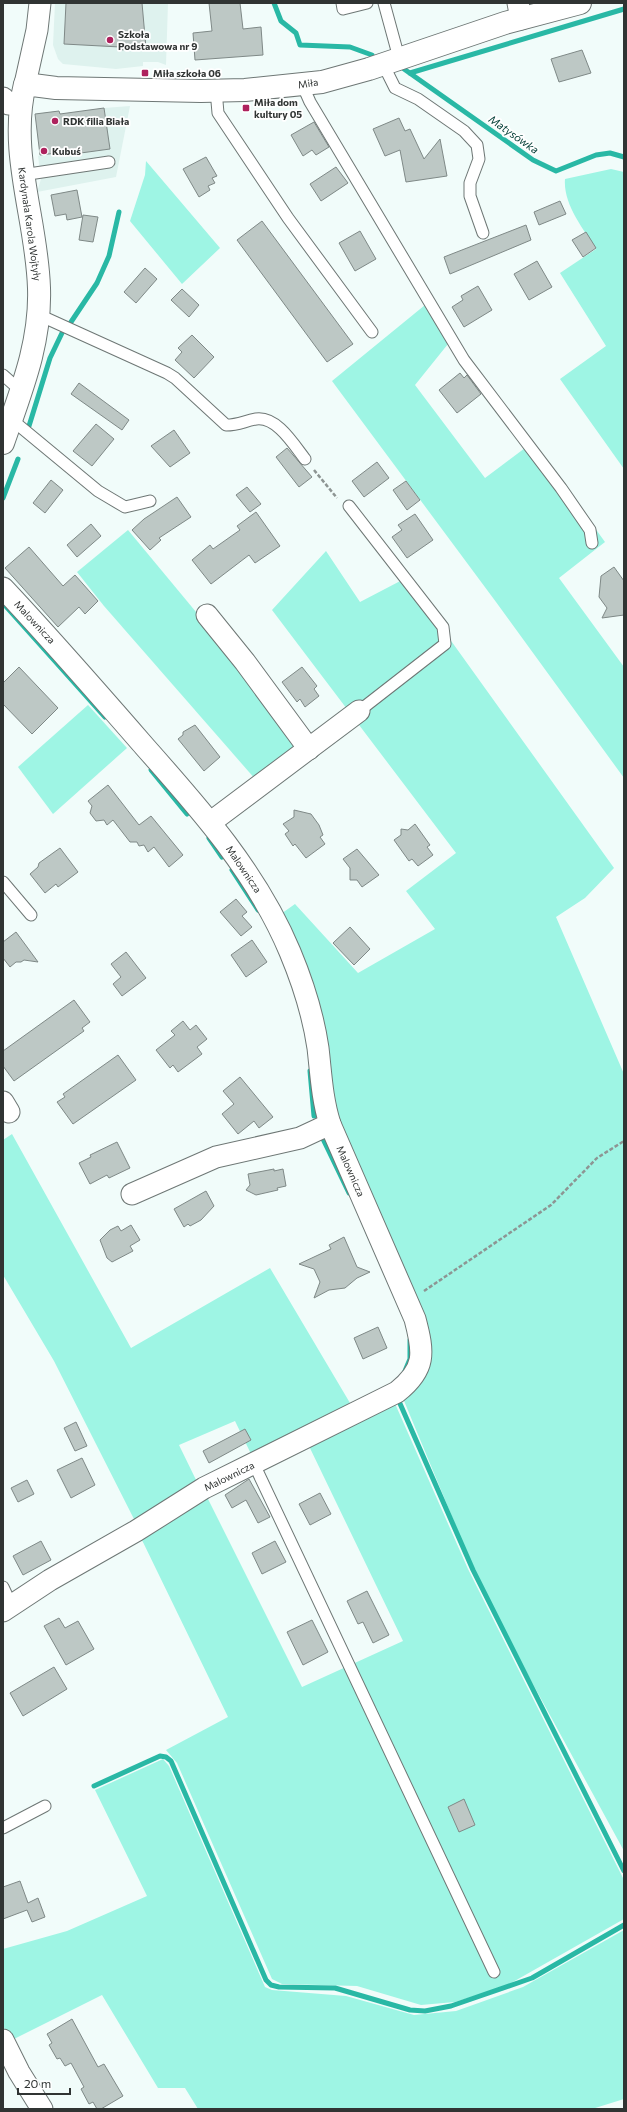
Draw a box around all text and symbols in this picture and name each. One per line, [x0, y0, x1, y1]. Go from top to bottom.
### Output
place label: Szkoła Podstawowa nr 9 [118, 28, 197, 52]
marker: Szkoła Podstawowa nr 9 [105, 35, 115, 45]
place label: Miła szkoła 06 [153, 67, 221, 79]
marker: Miła szkoła 06 [140, 68, 150, 78]
street label: Miła [297, 76, 319, 90]
place label: Miła dom kultury 05 [254, 96, 302, 120]
marker: Miła dom kultury 05 [241, 103, 251, 113]
water label: Matysówka [486, 112, 542, 156]
place label: RDK filia Biała [63, 115, 129, 127]
marker: RDK filia Biała [50, 116, 60, 126]
place label: Kubuś [52, 145, 81, 157]
marker: Kubuś [39, 146, 49, 156]
street label: Kardynała Karola Wojtyły [16, 166, 44, 282]
street label: Malownicza [12, 598, 58, 646]
street label: Malownicza [224, 843, 264, 895]
street label: Malownicza [334, 1144, 368, 1198]
street label: Malownicza [202, 1459, 256, 1493]
scale bar [18, 2070, 70, 2096]
text: 20 m [24, 2076, 51, 2090]

